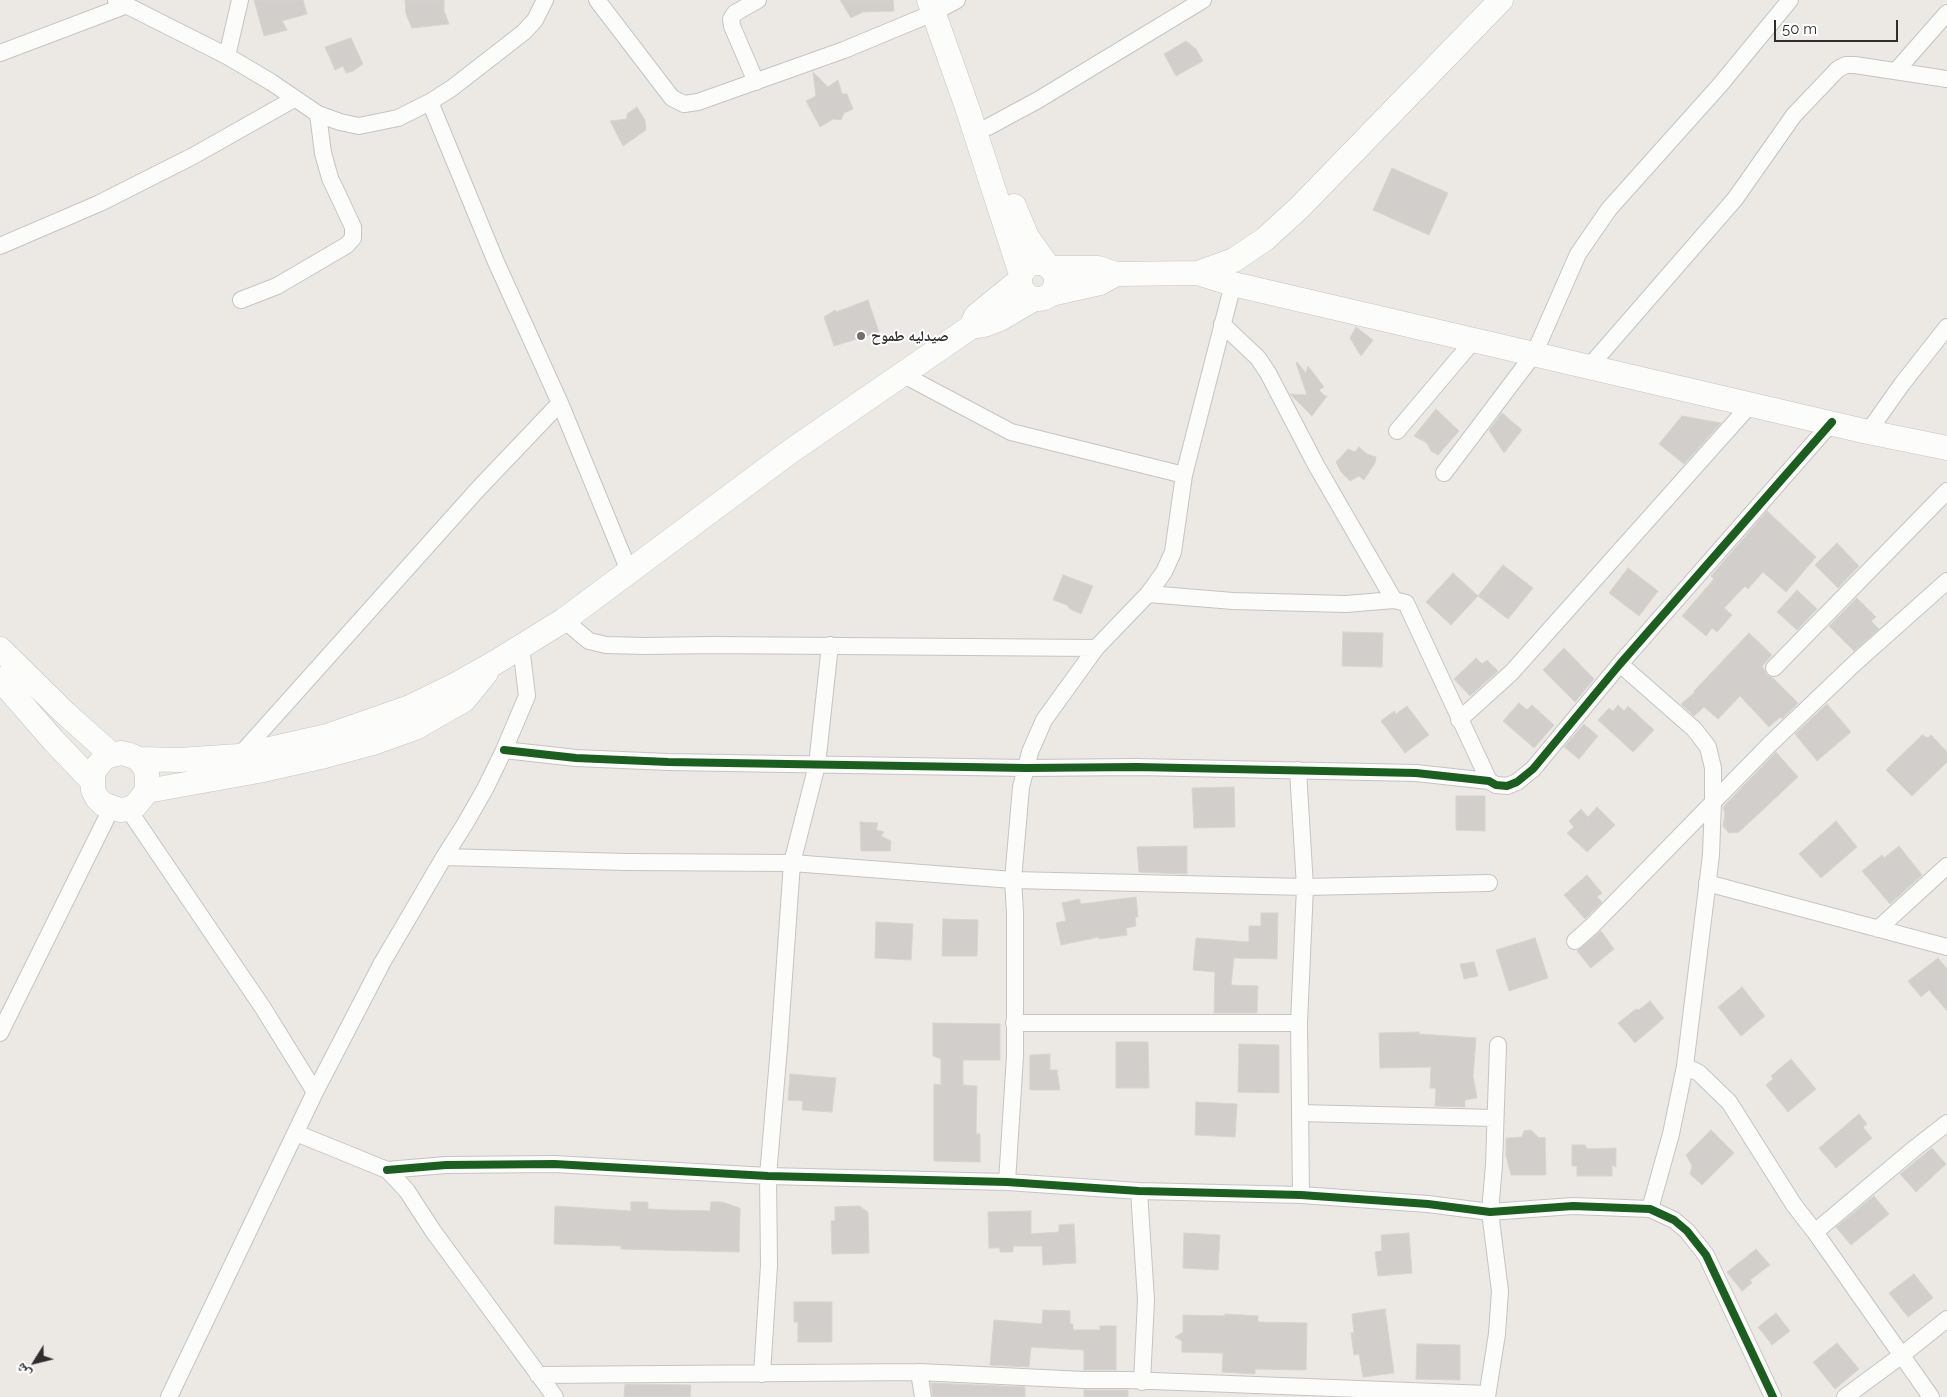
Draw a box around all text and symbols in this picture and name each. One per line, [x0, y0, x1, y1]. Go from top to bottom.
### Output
scale bar [1777, 10, 1901, 42]
text: 50 m [1782, 20, 1817, 38]
place label: صيدليه طموح [871, 327, 949, 345]
marker: صيدليه طموح [855, 330, 867, 342]
north arrow [10, 1337, 60, 1387]
text: ش [12, 1360, 34, 1382]

